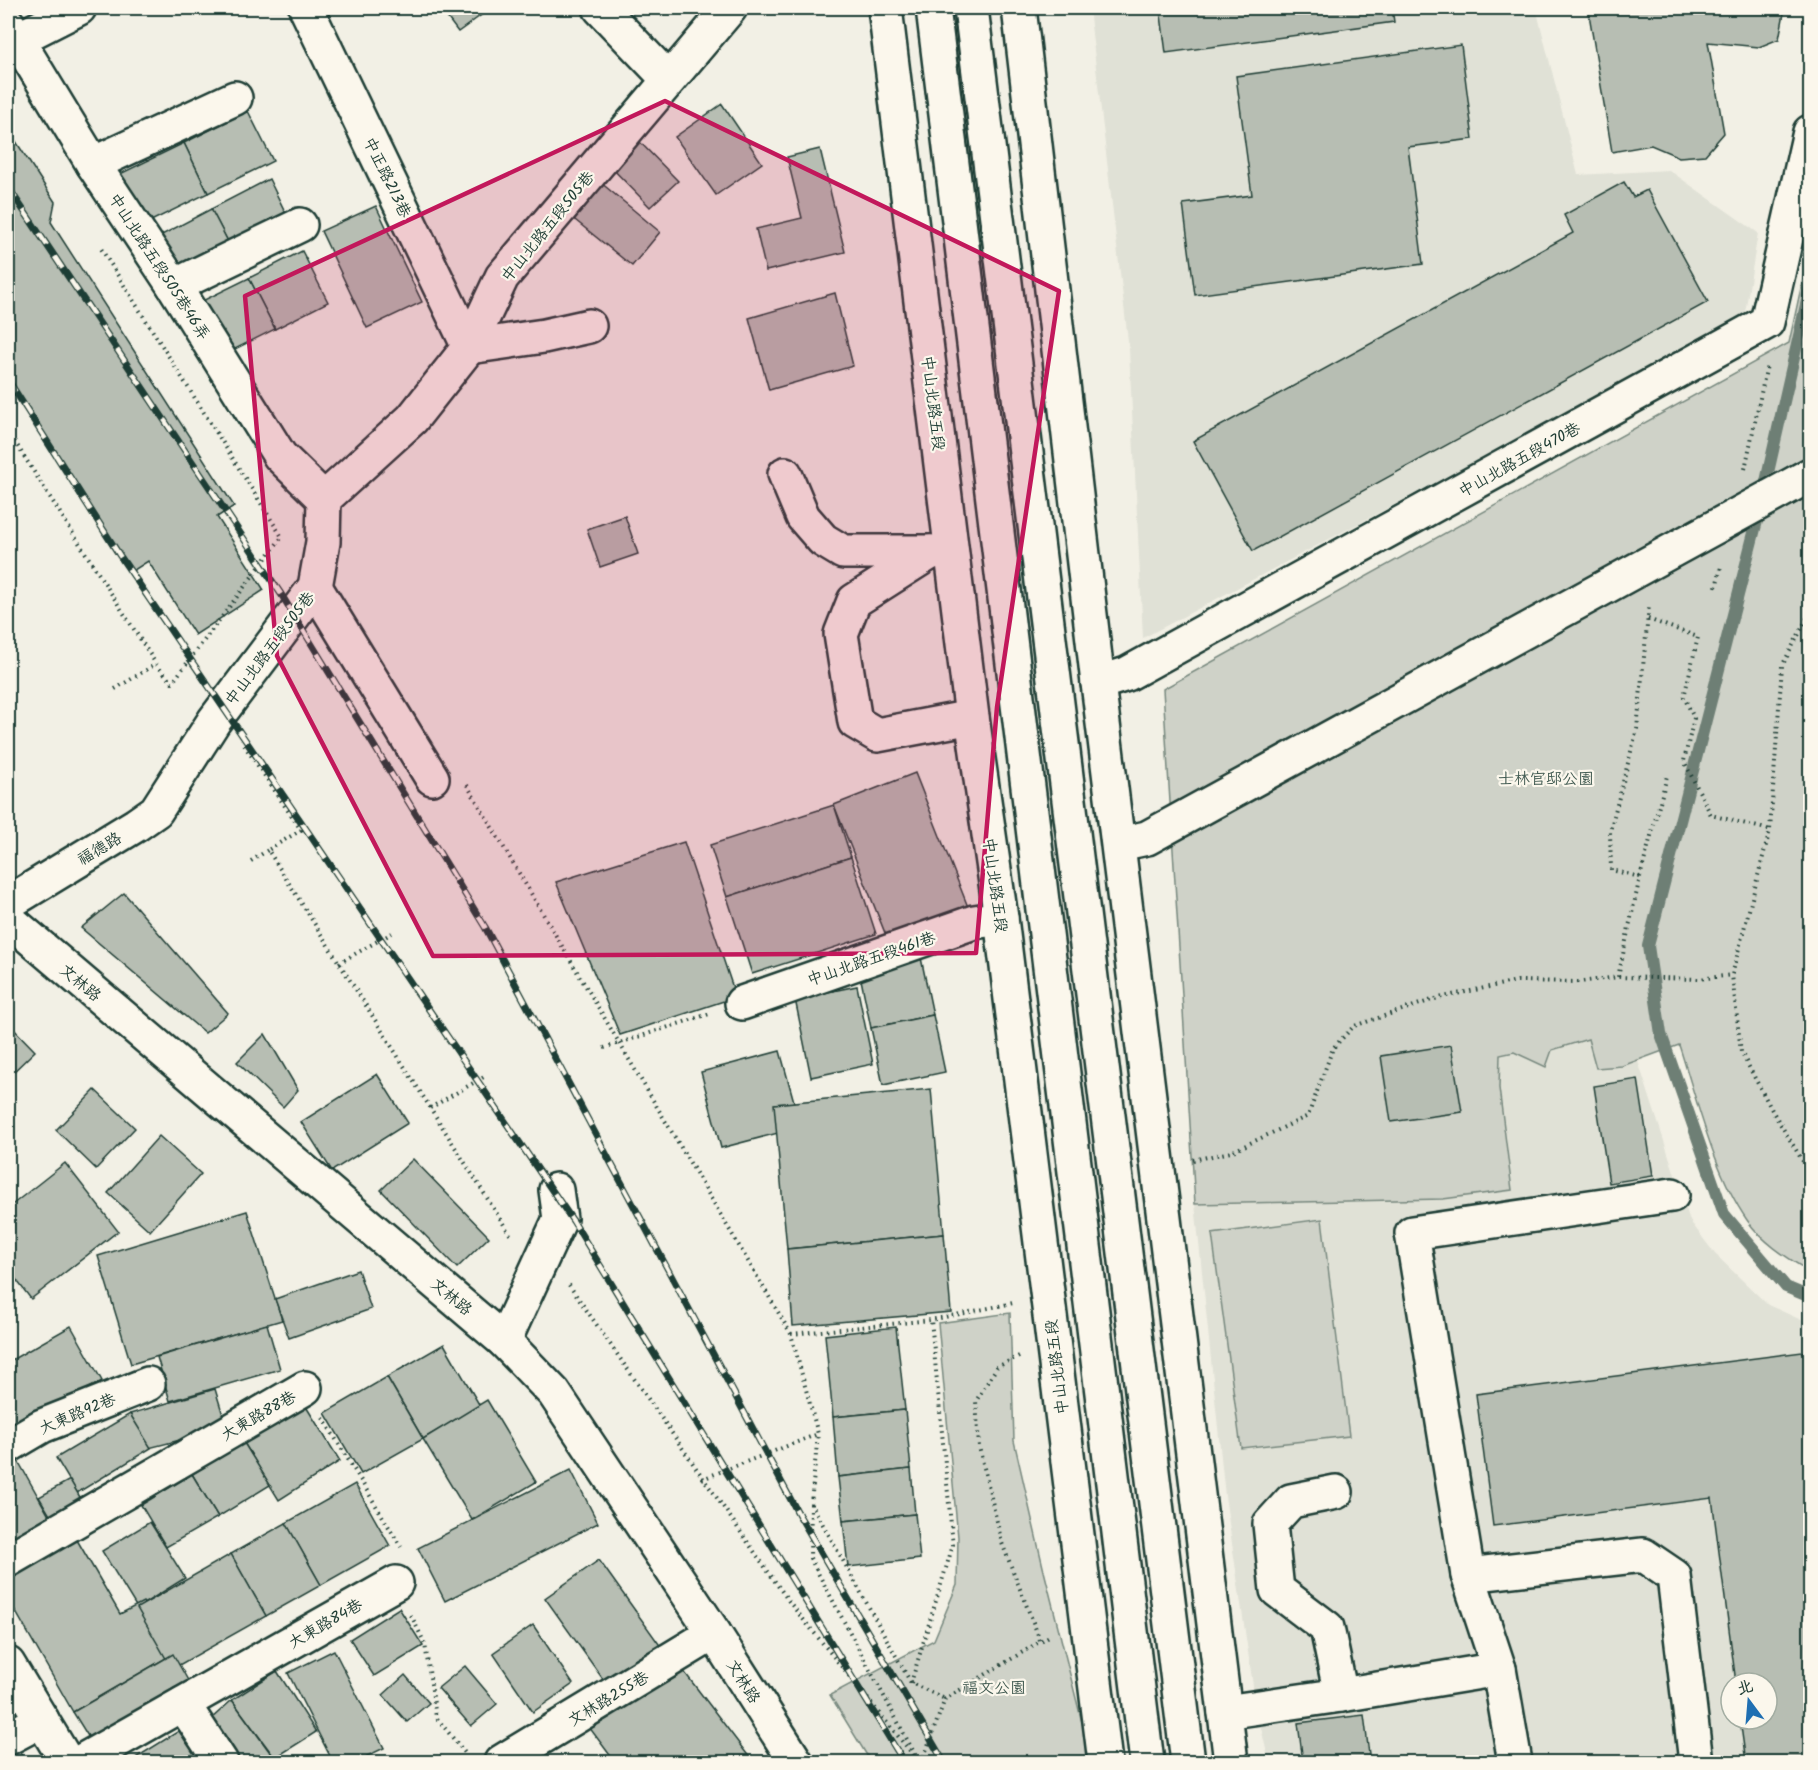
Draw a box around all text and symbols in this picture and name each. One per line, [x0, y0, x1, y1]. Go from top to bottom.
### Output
street label: 中正路213巷 [356, 133, 417, 222]
street label: 中山北路五段505巷 [495, 166, 601, 288]
street label: 中山北路五段505巷46弄 [102, 188, 216, 345]
street label: 中山北路五段 [914, 354, 951, 452]
street label: 中山北路五段470巷 [1454, 416, 1585, 504]
street label: 中山北路五段505巷 [219, 587, 321, 711]
park label: 士林官邸公園 [1498, 767, 1594, 792]
street label: 福德路 [73, 826, 127, 872]
street label: 中山北路五段 [975, 836, 1014, 934]
street label: 中山北路五段461巷 [804, 926, 939, 993]
street label: 文林路 [54, 958, 106, 1008]
street label: 文林路 [425, 1272, 477, 1322]
street label: 中山北路五段 [1039, 1318, 1076, 1416]
street label: 大東路88巷 [216, 1385, 301, 1448]
street label: 大東路92巷 [35, 1387, 120, 1442]
street label: 大東路84巷 [284, 1593, 368, 1656]
street label: 文林路 [719, 1655, 766, 1709]
street label: 文林路255巷 [564, 1665, 654, 1733]
north arrow [1719, 1671, 1779, 1731]
text: 北 [1734, 1674, 1756, 1702]
park label: 福文公園 [962, 1676, 1026, 1701]

